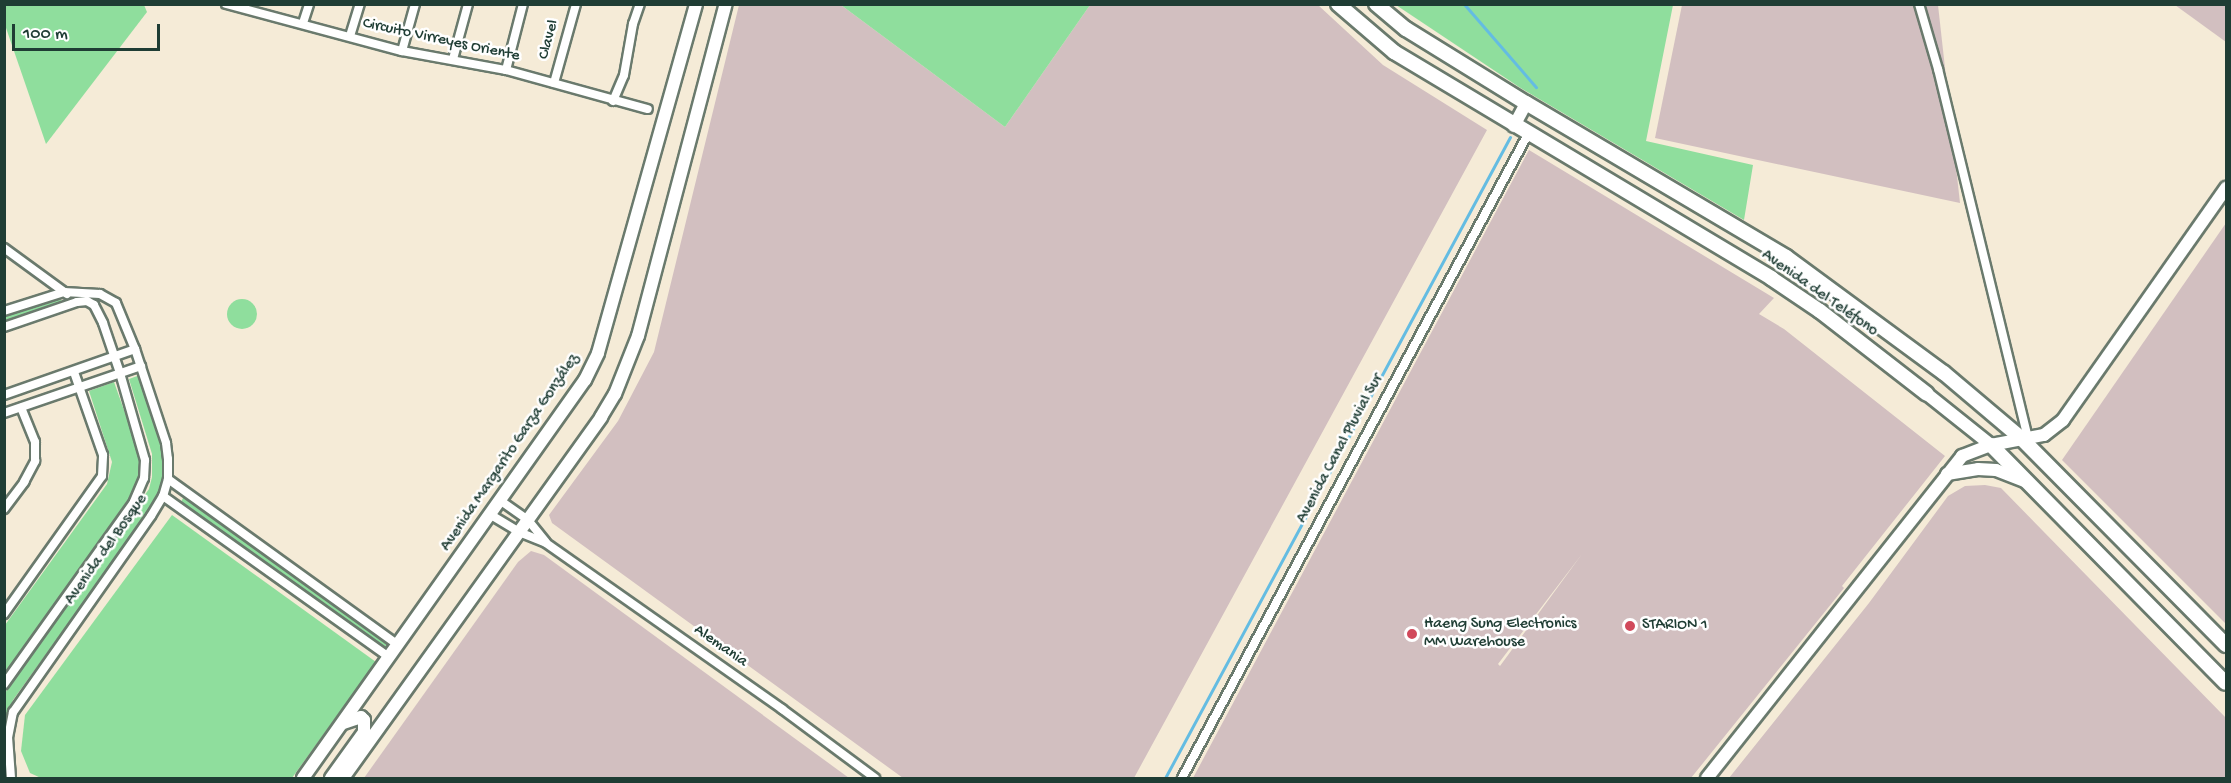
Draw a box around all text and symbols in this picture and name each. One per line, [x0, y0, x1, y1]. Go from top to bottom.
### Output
scale bar [15, 12, 164, 50]
street label: Circuito Virreyes Oriente [361, 15, 521, 67]
street label: Clavel [536, 18, 564, 62]
text: 100 m [23, 24, 68, 45]
street label: Avenida del Teléfono [1757, 247, 1881, 341]
street label: Avenida Margarito Garza González [438, 350, 584, 556]
street label: Avenida Canal Pluvial Sur [1293, 371, 1389, 527]
street label: Avenida del Bosque [62, 491, 152, 609]
place label: Haeng Sung Electronics MM Warehouse [1424, 615, 1576, 653]
place label: STARION 1 [1642, 616, 1708, 636]
marker: STARION 1 [1623, 619, 1637, 633]
street label: Alemania [689, 622, 751, 672]
marker: Haeng Sung Electronics MM Warehouse [1405, 627, 1419, 641]

